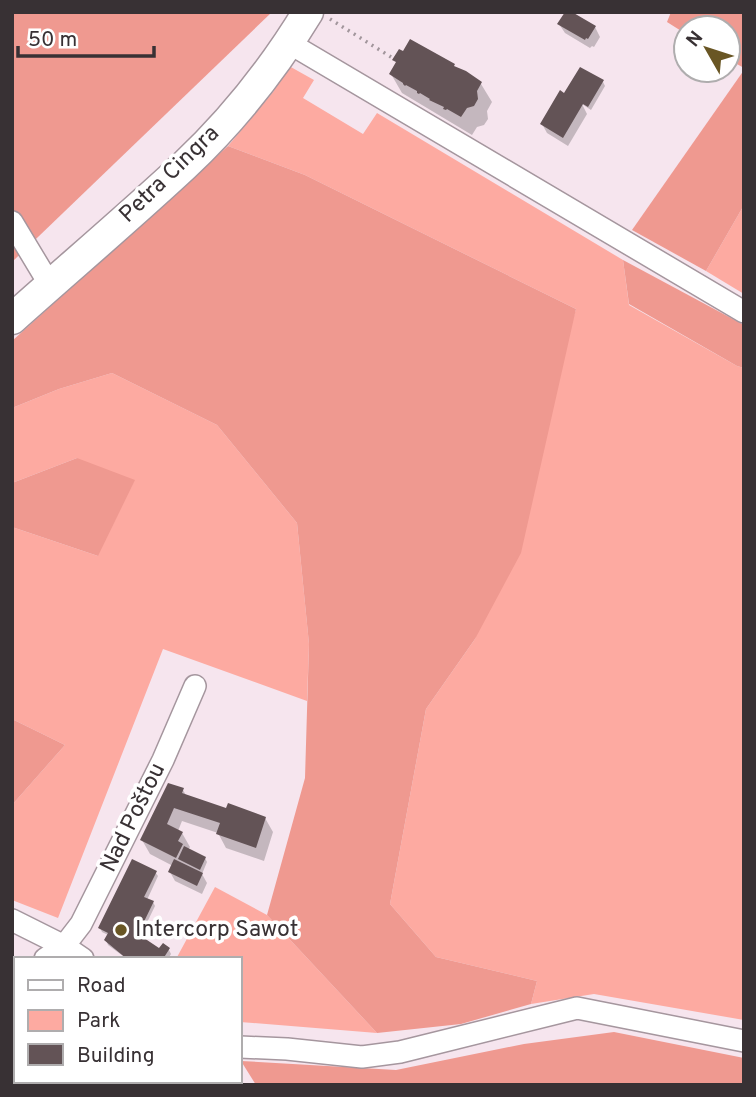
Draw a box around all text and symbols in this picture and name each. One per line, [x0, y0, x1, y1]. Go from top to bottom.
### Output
scale bar [18, 14, 154, 58]
north arrow [672, 14, 742, 84]
text: 50 m [28, 27, 77, 54]
text: N [682, 27, 709, 52]
street label: Petra Cingra [114, 120, 226, 230]
street label: Nad Poštou [95, 758, 173, 878]
place label: Intercorp Sawot [135, 916, 298, 945]
marker: Intercorp Sawot [113, 922, 129, 938]
legend [14, 957, 242, 1083]
text: Road [77, 973, 126, 1000]
text: Park [77, 1008, 120, 1035]
text: Building [77, 1043, 155, 1070]

